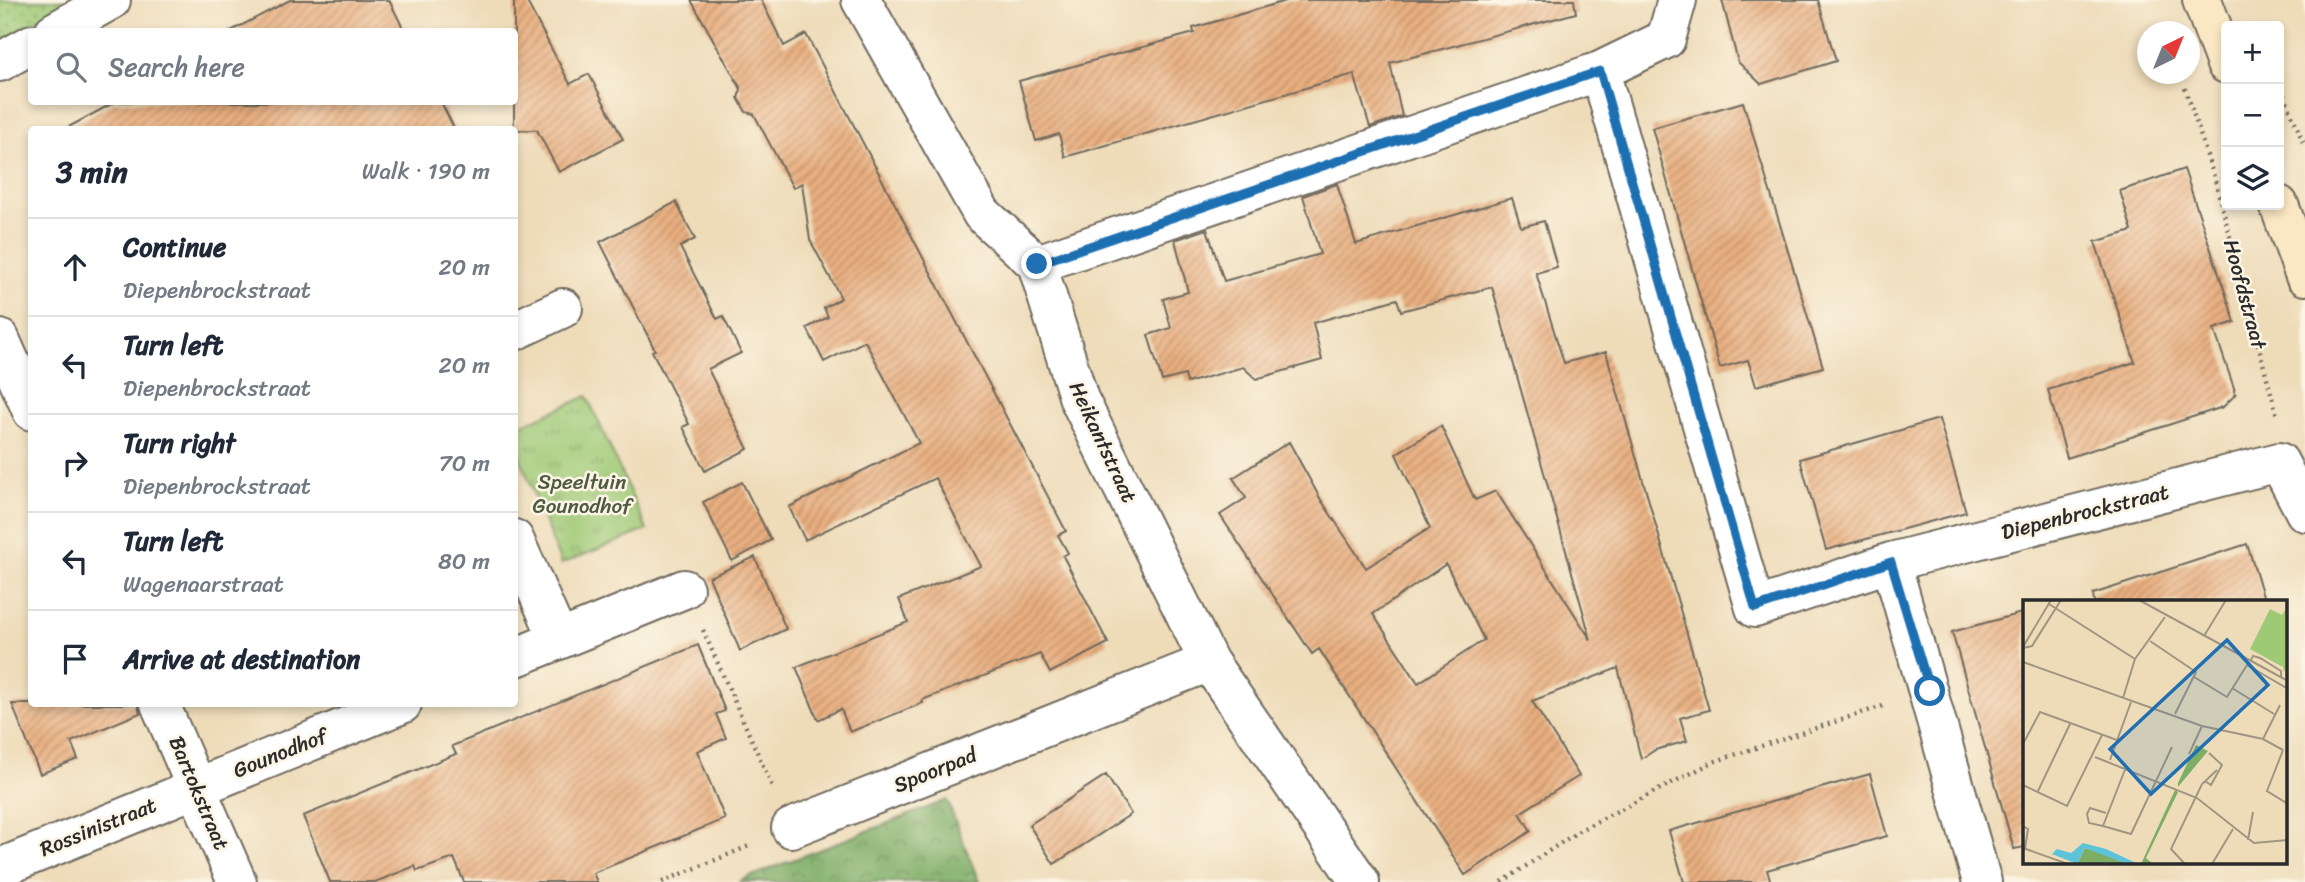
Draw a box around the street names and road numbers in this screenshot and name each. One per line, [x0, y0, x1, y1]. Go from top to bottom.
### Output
street label: Hoofdstraat [2212, 235, 2278, 355]
street label: Heikantstraat [1058, 375, 1148, 509]
street label: Diepenbrockstraat [1997, 473, 2173, 551]
street label: Gounodhof [227, 716, 335, 789]
street label: Bartokstraat [158, 730, 240, 856]
street label: Spoorpad [888, 735, 984, 804]
street label: Rossinistraat [34, 786, 162, 868]

